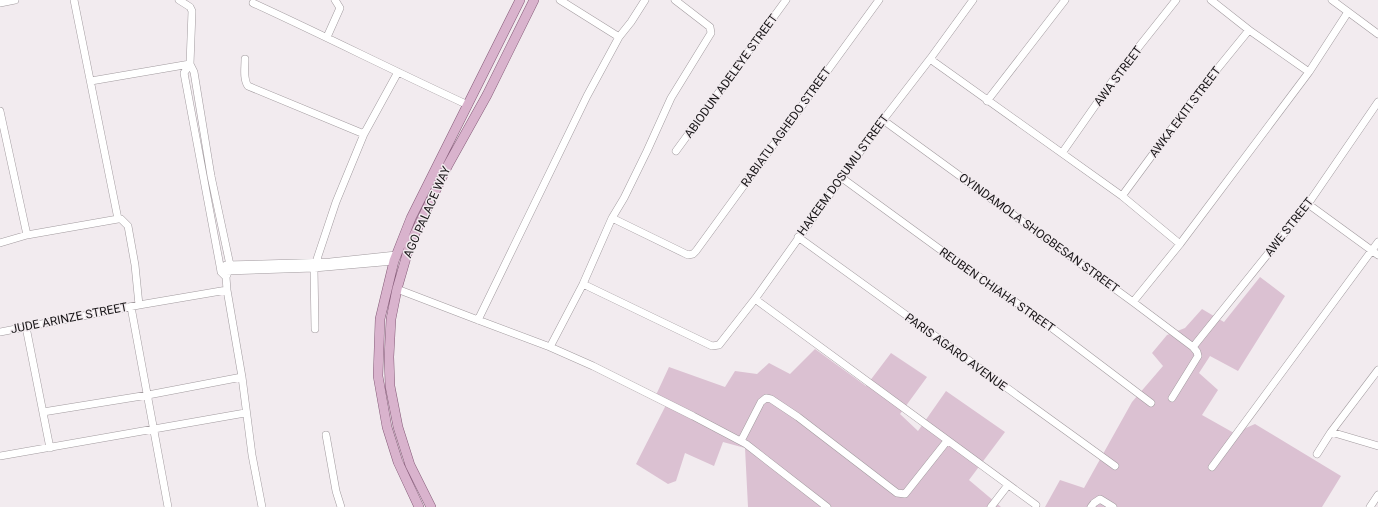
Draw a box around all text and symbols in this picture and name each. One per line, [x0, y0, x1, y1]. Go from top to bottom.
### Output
street label: ABIODUN ADELEYE STREET [681, 11, 781, 141]
street label: AWA STREET [1091, 43, 1145, 109]
street label: AWKA EKITI STREET [1146, 64, 1224, 160]
street label: RABIATU AGHEDO STREET [738, 65, 834, 189]
street label: HAKEEM DOSUMU STREET [794, 112, 892, 238]
street label: AGO PALACE WAY [401, 163, 454, 260]
street label: OYINDAMOLA SHOGBESAN STREET [956, 170, 1122, 296]
street label: AWE STREET [1262, 195, 1316, 259]
street label: REUBEN CHIAHA STREET [937, 245, 1057, 335]
street label: JUDE ARINZE STREET [9, 300, 129, 336]
street label: PARIS AGARO AVENUE [902, 310, 1010, 394]

